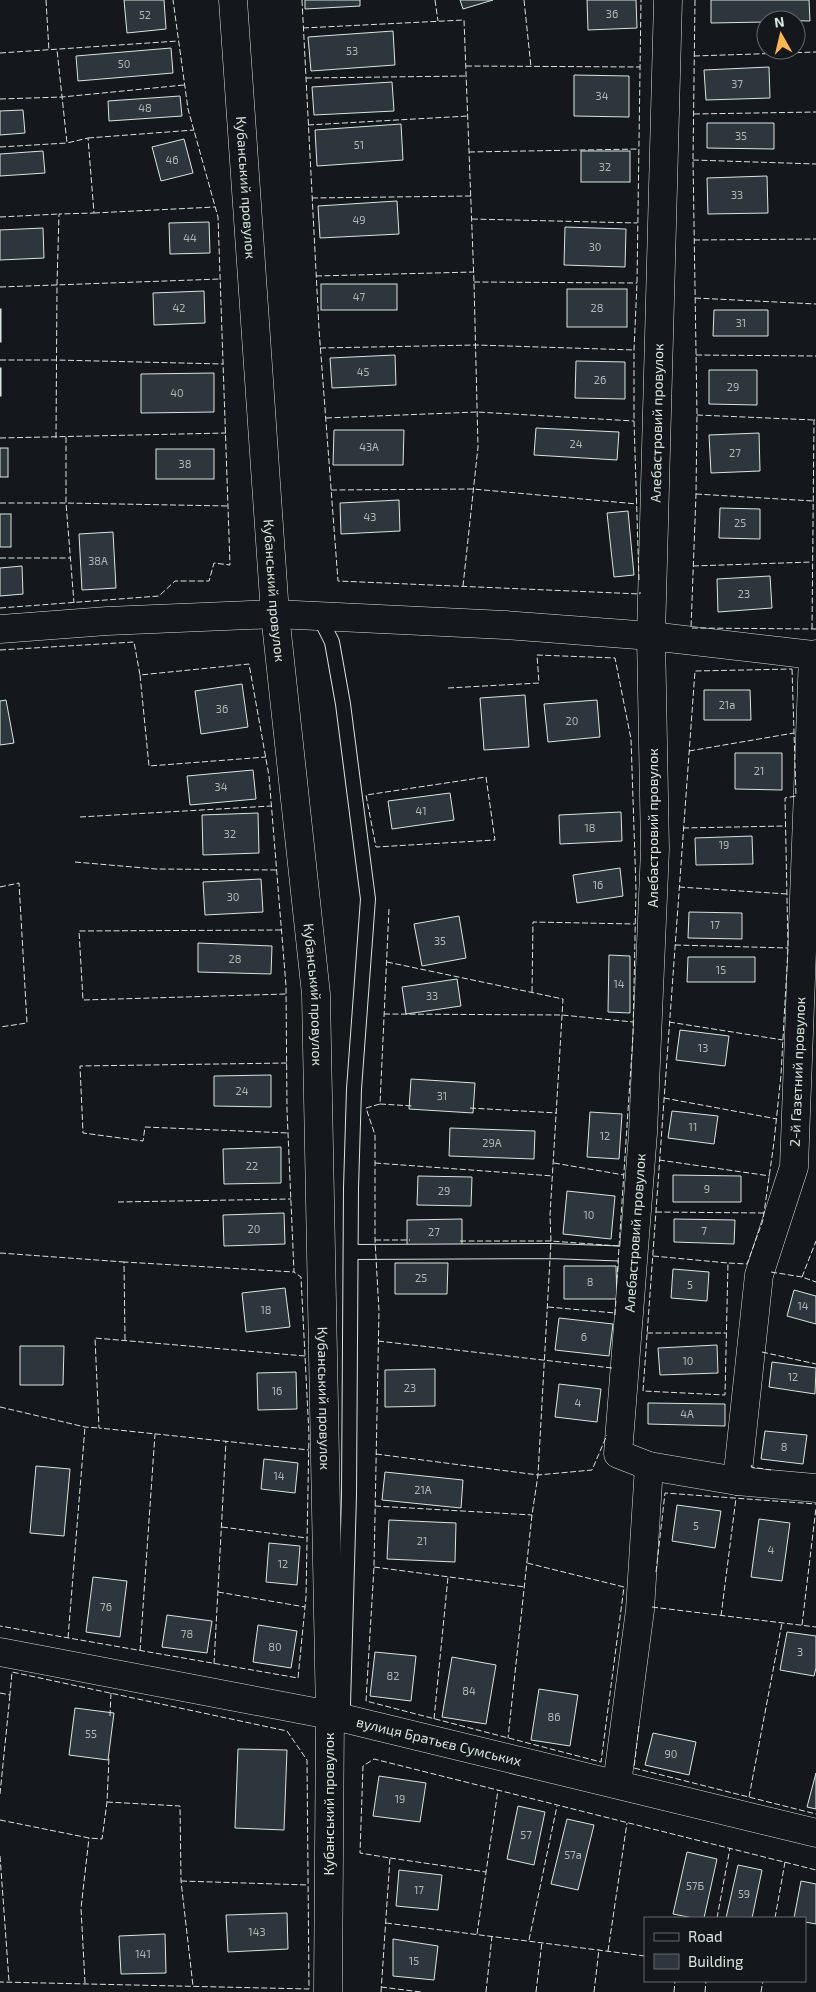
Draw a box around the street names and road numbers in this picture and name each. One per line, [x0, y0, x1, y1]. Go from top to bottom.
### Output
street label: Кубанський провулок [233, 116, 260, 260]
street label: Алебастровий провулок [647, 343, 666, 503]
street label: Кубанський провулок [261, 519, 289, 663]
street label: Алебастровий провулок [644, 748, 661, 908]
street label: Кубанський провулок [300, 922, 326, 1067]
street label: 2-й Газетний провулок [786, 996, 808, 1147]
street label: Алебастровий провулок [620, 1152, 649, 1313]
street label: Кубанський провулок [314, 1327, 334, 1470]
street label: вулиця Братьєв Сумських [355, 1713, 524, 1769]
street label: Кубанський провулок [320, 1732, 337, 1875]

